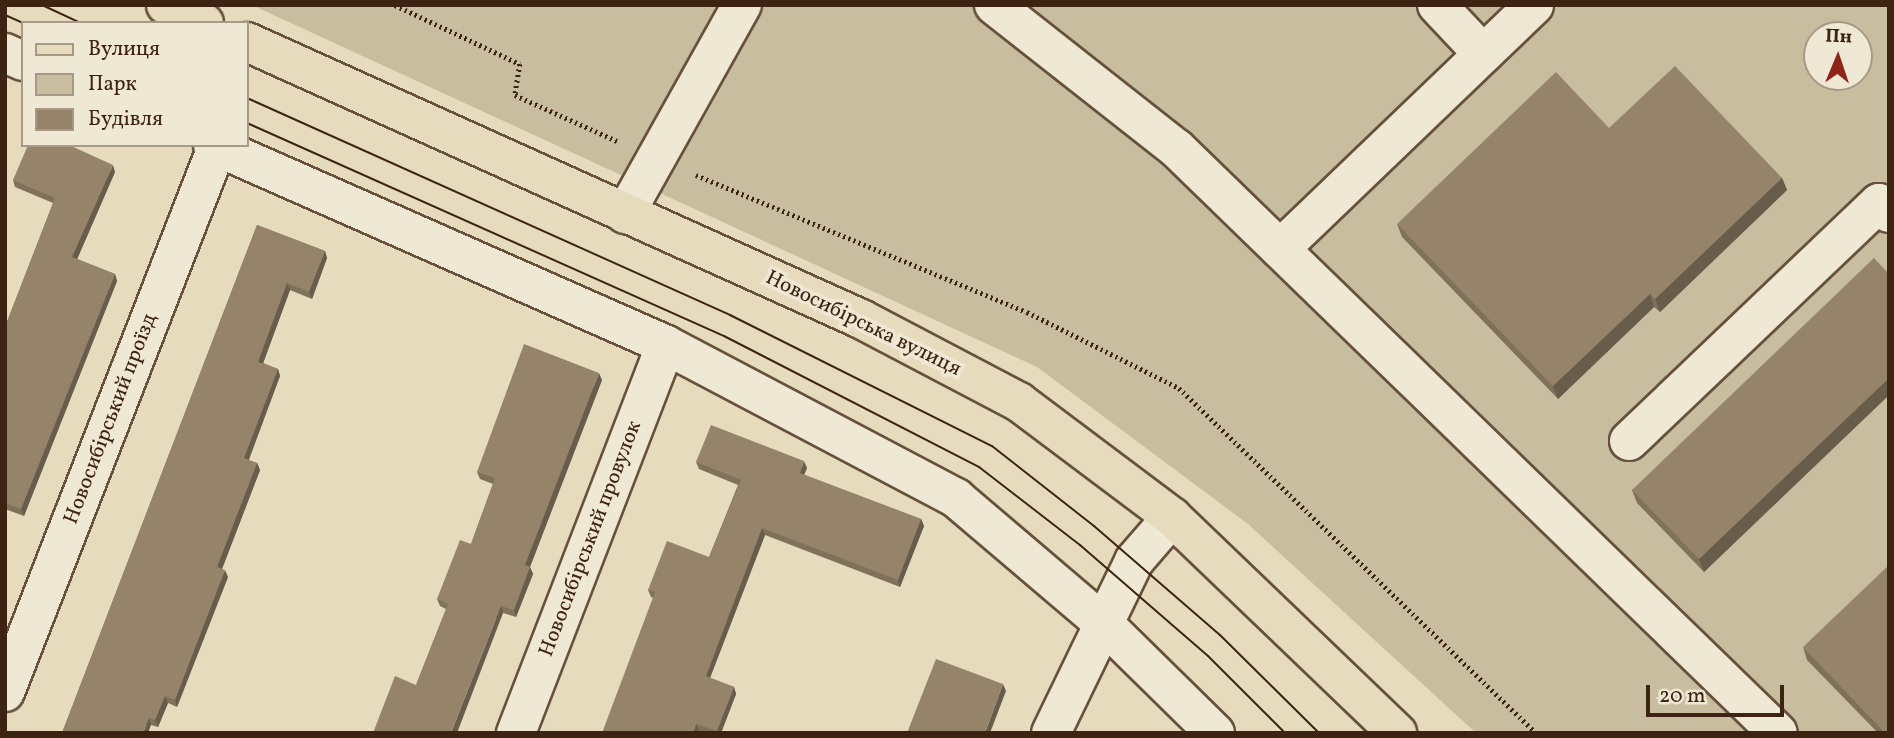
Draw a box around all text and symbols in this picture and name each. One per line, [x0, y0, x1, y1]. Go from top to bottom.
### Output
legend [21, 21, 248, 147]
north arrow [1803, 21, 1873, 91]
text: Пн [1825, 24, 1853, 50]
text: Вулиця [88, 35, 160, 64]
text: Парк [88, 70, 137, 99]
text: Будівля [88, 105, 163, 134]
street label: Новосибірська вулиця [761, 266, 965, 382]
street label: Новосибірський проїзд [59, 310, 163, 528]
street label: Новосибірський провулок [534, 417, 648, 661]
scale bar [1649, 672, 1787, 716]
text: 20 m [1659, 682, 1705, 711]

